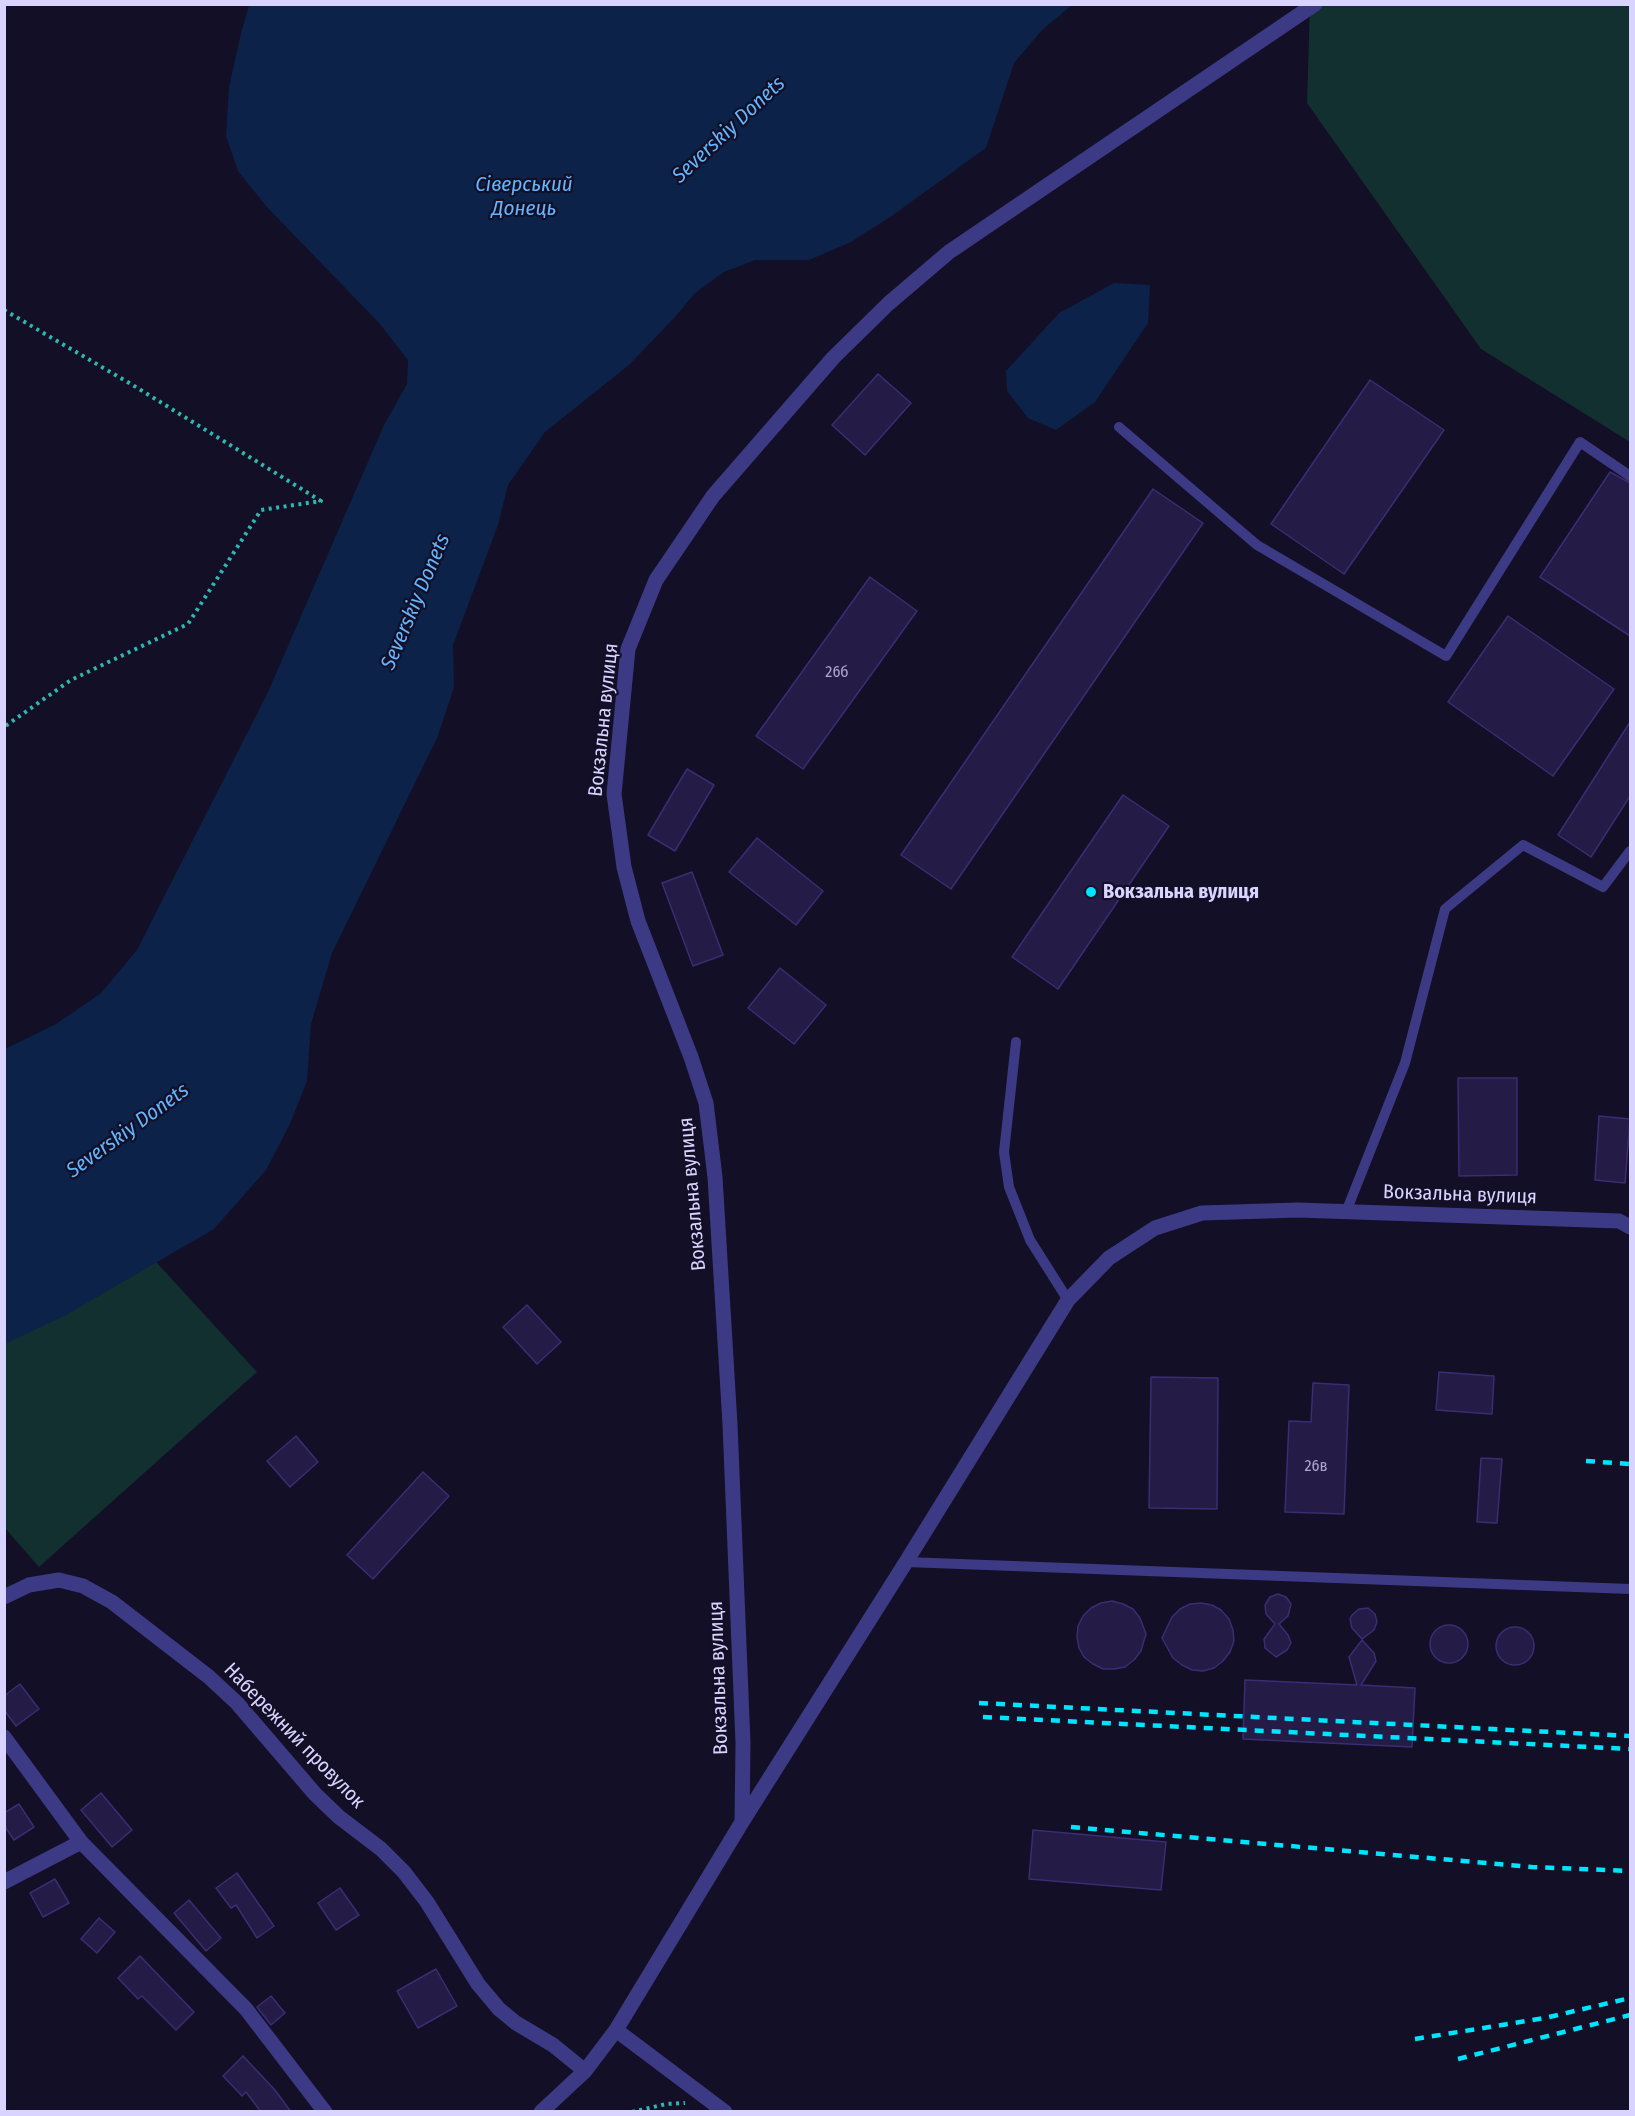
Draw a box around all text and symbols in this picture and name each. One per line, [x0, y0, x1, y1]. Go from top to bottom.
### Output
water label: Severskiy Donets [667, 71, 791, 189]
water label: Сіверський Донець [475, 172, 573, 222]
water label: Severskiy Donets [376, 530, 456, 674]
street label: Вокзальна вулиця [584, 642, 624, 798]
house number: 26б [825, 663, 849, 683]
place label: Вокзальна вулиця [1103, 880, 1259, 904]
marker: Вокзальна вулиця [1084, 885, 1098, 899]
water label: Severskiy Donets [62, 1078, 194, 1184]
street label: Вокзальна вулиця [674, 1116, 712, 1272]
street label: Вокзальна вулиця [1383, 1180, 1537, 1210]
house number: 26в [1304, 1457, 1328, 1477]
street label: Вокзальна вулиця [704, 1601, 734, 1755]
street label: Набережний провулок [218, 1658, 370, 1814]

